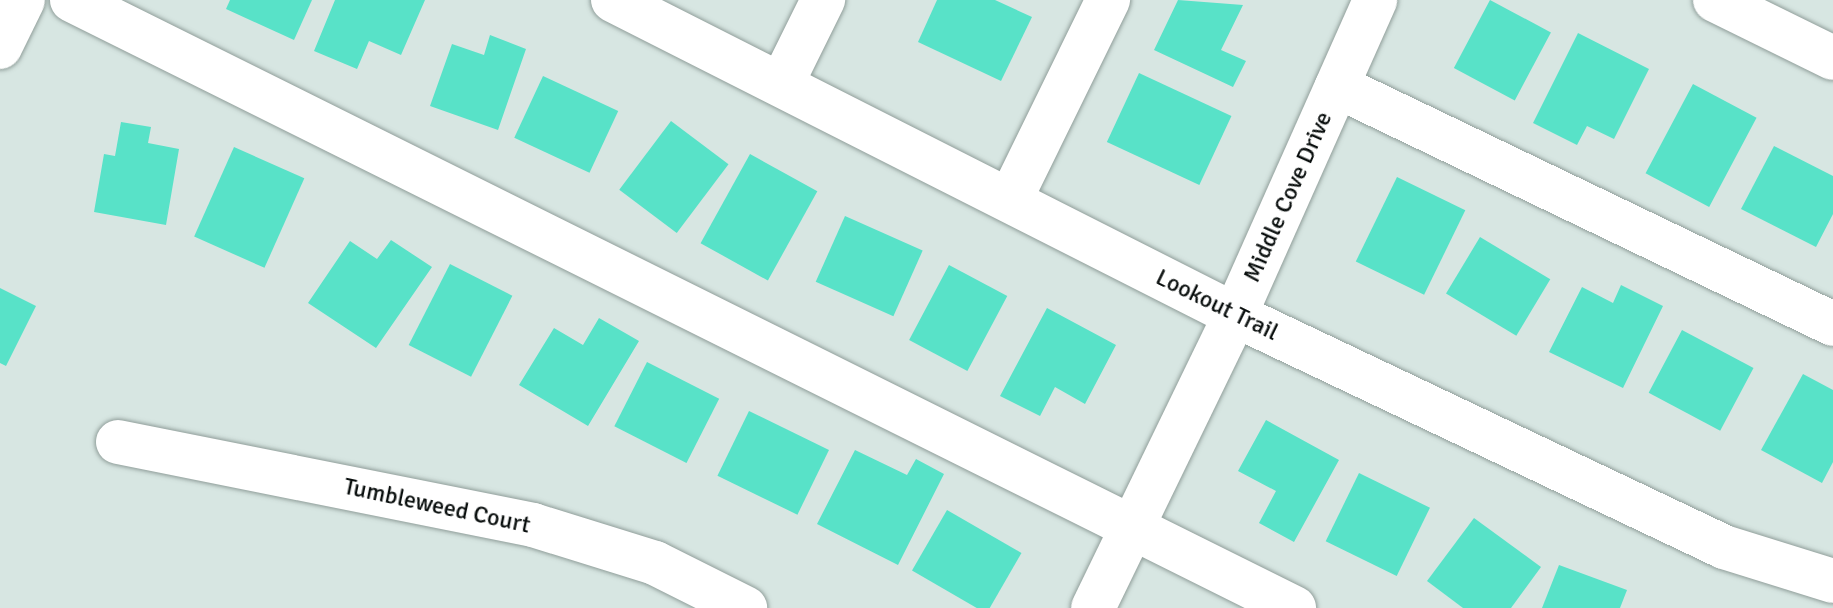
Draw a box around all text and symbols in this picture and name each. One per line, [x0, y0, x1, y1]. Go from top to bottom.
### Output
street label: Middle Cove Drive [1238, 107, 1338, 287]
street label: Lookout Trail [1151, 263, 1283, 347]
street label: Tumbleweed Court [341, 472, 533, 540]

